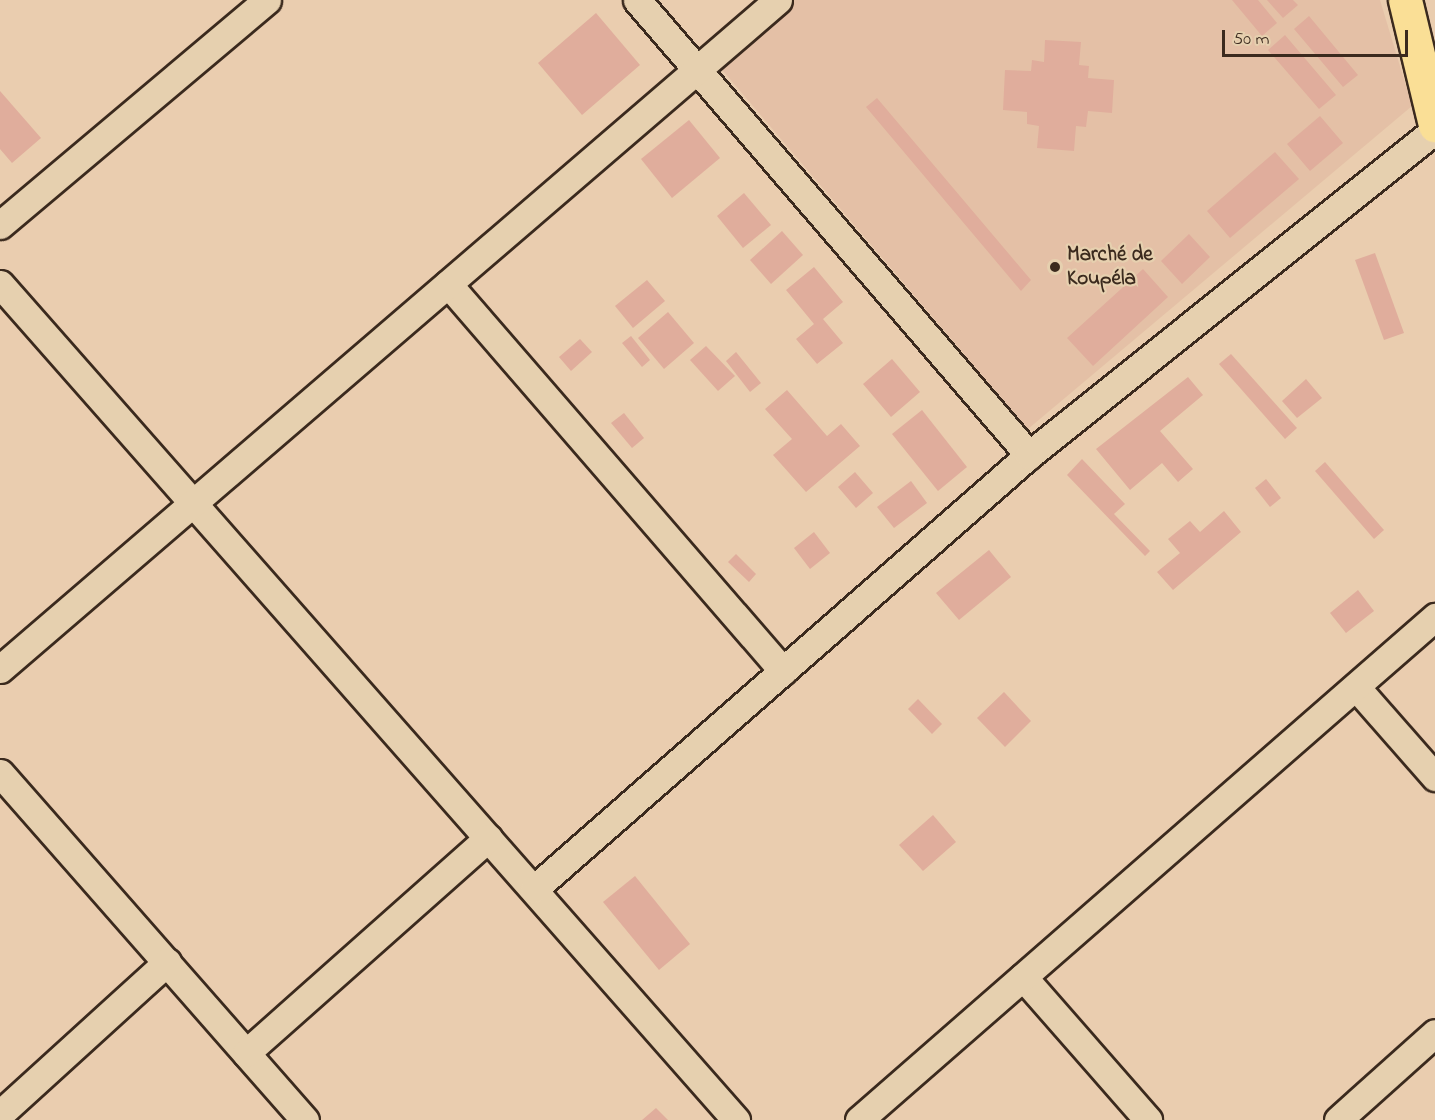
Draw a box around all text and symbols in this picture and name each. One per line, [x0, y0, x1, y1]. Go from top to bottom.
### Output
scale bar [1225, 18, 1411, 56]
text: 50 m [1233, 27, 1270, 53]
place label: Marché de Koupéla [1067, 242, 1153, 292]
marker: Marché de Koupéla [1048, 260, 1062, 274]

